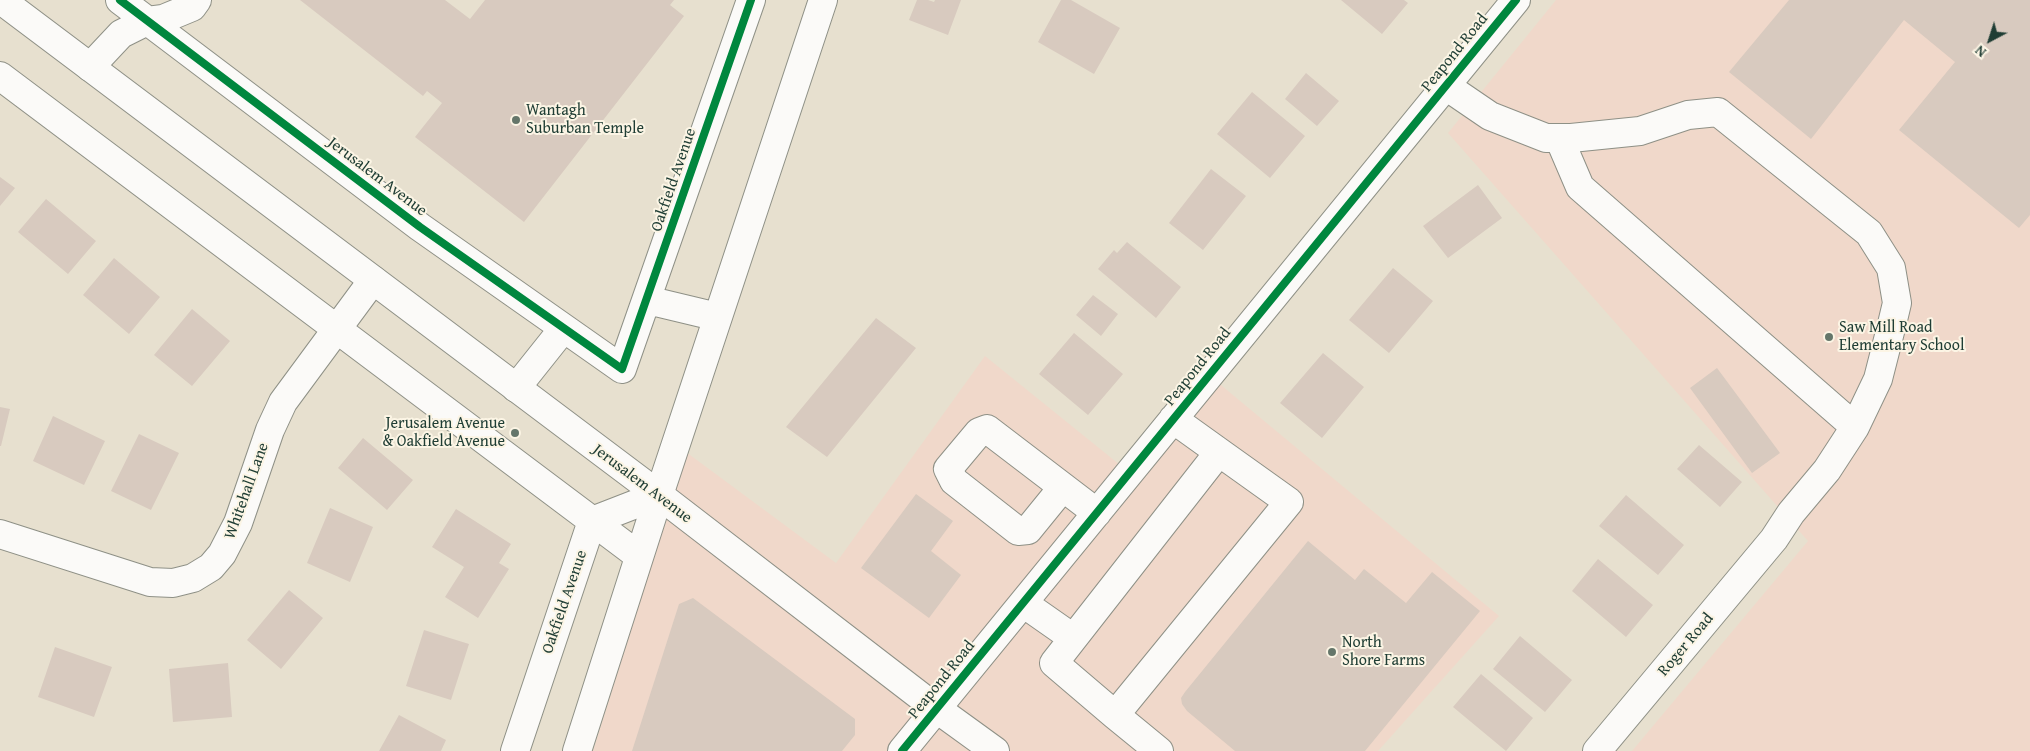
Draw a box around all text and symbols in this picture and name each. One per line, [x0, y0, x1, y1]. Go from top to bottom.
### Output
street label: Peapond Road [1418, 10, 1492, 96]
north arrow [1965, 15, 2015, 65]
text: N [1970, 41, 1990, 62]
place label: Wantagh Suburban Temple [526, 101, 644, 139]
marker: Wantagh Suburban Temple [510, 114, 522, 126]
street label: Oakfield Avenue [647, 126, 701, 234]
street label: Jerusalem Avenue [324, 133, 430, 221]
place label: Saw Mill Road Elementary School [1839, 318, 1964, 356]
street label: Peapond Road [1161, 324, 1235, 410]
marker: Saw Mill Road Elementary School [1823, 331, 1835, 343]
place label: Jerusalem Avenue & Oakfield Avenue [382, 414, 505, 452]
marker: Jerusalem Avenue & Oakfield Avenue [509, 427, 521, 439]
street label: Whitehall Lane [221, 440, 273, 542]
street label: Jerusalem Avenue [589, 440, 695, 528]
street label: Oakfield Avenue [538, 548, 592, 656]
street label: Roger Road [1654, 610, 1718, 680]
place label: North Shore Farms [1342, 633, 1425, 671]
street label: Peapond Road [905, 637, 979, 723]
marker: North Shore Farms [1326, 646, 1338, 658]

